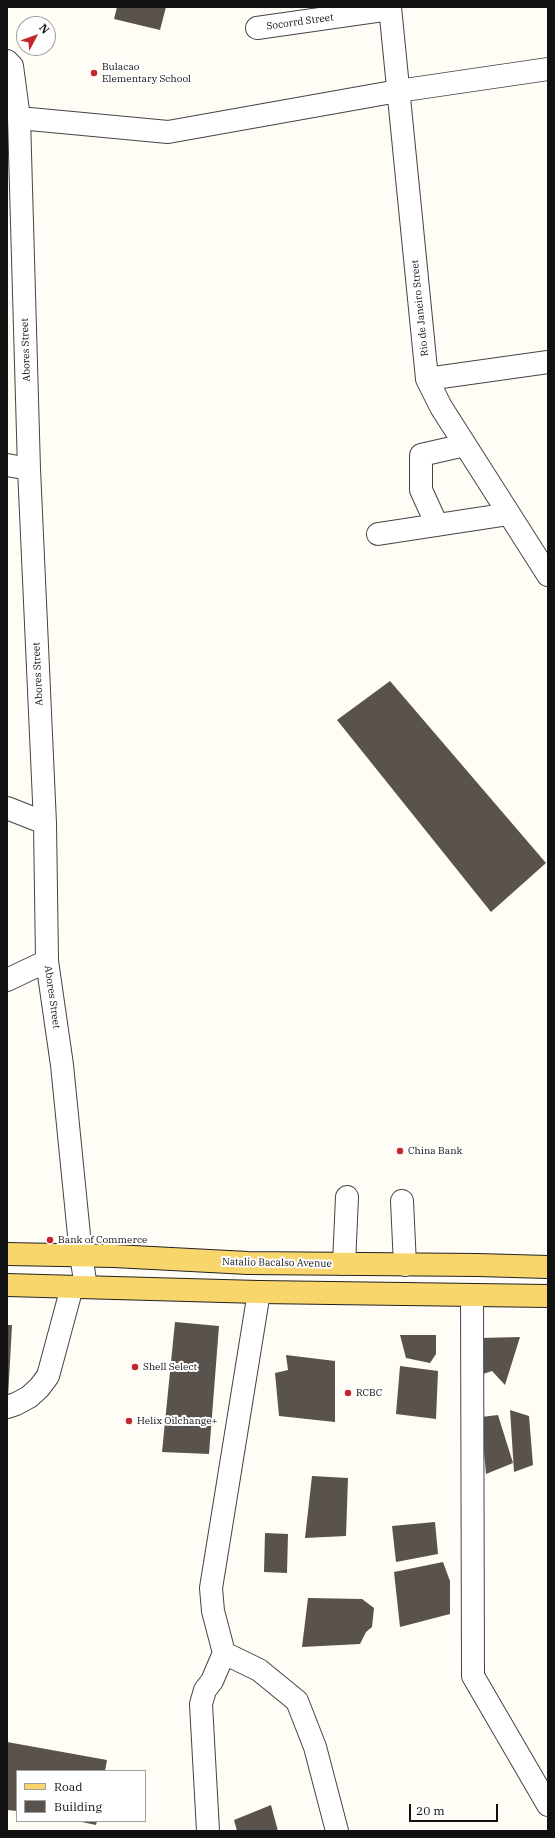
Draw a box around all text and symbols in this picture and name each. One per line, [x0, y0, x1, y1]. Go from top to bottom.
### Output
street label: Socorrd Street [266, 11, 334, 33]
north arrow [16, 16, 56, 56]
text: N [36, 21, 52, 37]
place label: Bulacao Elementary School [102, 61, 191, 84]
marker: Bulacao Elementary School [89, 68, 99, 78]
street label: Rio de Janeiro Street [409, 259, 431, 357]
street label: Abores Street [19, 318, 33, 382]
street label: Abores Street [30, 642, 46, 706]
street label: Abores Street [42, 965, 62, 1029]
place label: China Bank [408, 1145, 462, 1157]
marker: China Bank [395, 1146, 405, 1156]
place label: Bank of Commerce [58, 1234, 147, 1246]
marker: Bank of Commerce [45, 1235, 55, 1245]
street label: Natalio Bacalso Avenue [222, 1256, 332, 1270]
place label: Shell Select [143, 1361, 197, 1373]
marker: Shell Select [130, 1362, 140, 1372]
place label: RCBC [356, 1387, 382, 1399]
marker: RCBC [343, 1388, 353, 1398]
place label: Helix Oilchange+ [137, 1415, 218, 1427]
marker: Helix Oilchange+ [124, 1416, 134, 1426]
legend [16, 1770, 146, 1822]
text: Road [54, 1779, 83, 1794]
scale bar [411, 1796, 500, 1822]
text: Building [54, 1799, 102, 1814]
text: 20 m [416, 1803, 445, 1818]

